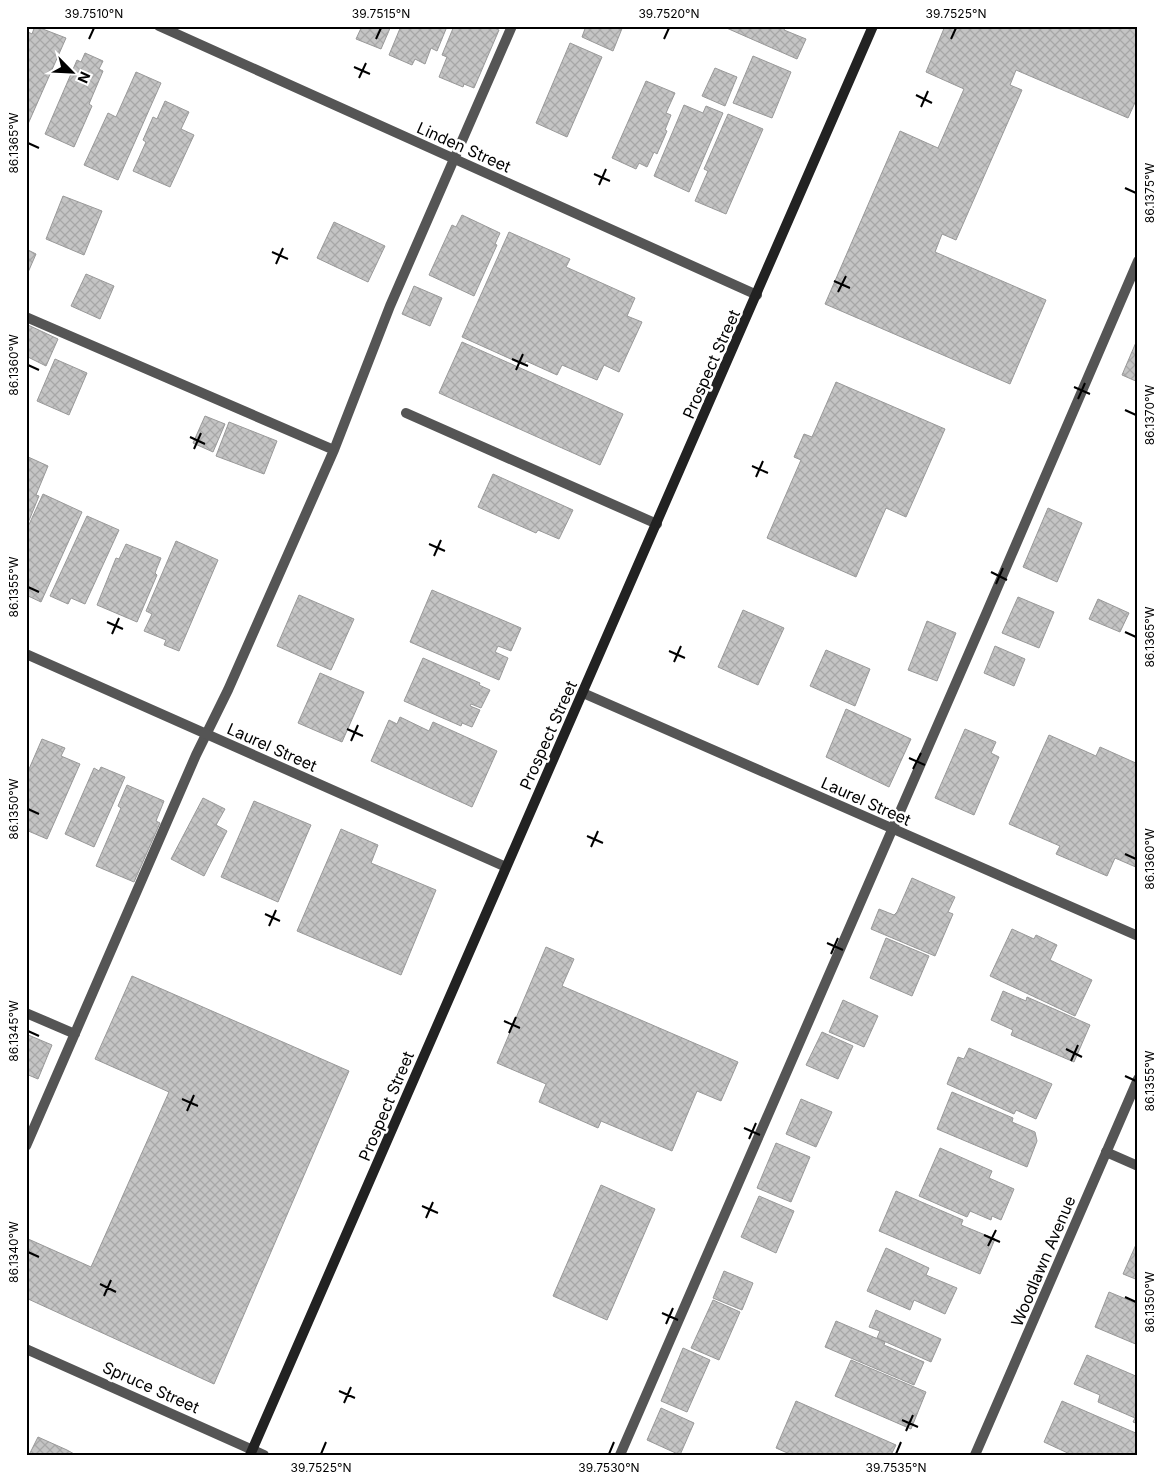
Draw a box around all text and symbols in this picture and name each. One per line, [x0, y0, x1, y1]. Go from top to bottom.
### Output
text: 39.7510°N [65, 6, 123, 21]
text: 39.7515°N [352, 6, 410, 21]
text: 39.7520°N [638, 6, 700, 21]
text: 39.7525°N [926, 6, 986, 21]
north arrow [48, 48, 98, 98]
text: N [74, 69, 94, 86]
text: 86.1365°W [6, 112, 21, 174]
street label: Linden Street [414, 117, 514, 177]
text: 86.1375°W [1142, 163, 1157, 223]
street label: Prospect Street [678, 306, 744, 422]
text: 86.1360°W [6, 334, 21, 396]
text: 86.1370°W [1142, 385, 1157, 445]
text: 86.1355°W [6, 556, 21, 618]
text: 86.1365°W [1142, 606, 1157, 668]
street label: Prospect Street [515, 677, 581, 793]
street label: Laurel Street [224, 718, 320, 776]
street label: Laurel Street [818, 772, 914, 830]
text: 86.1350°W [6, 778, 21, 840]
text: 86.1360°W [1142, 828, 1157, 890]
text: 86.1345°W [6, 1000, 21, 1062]
street label: Prospect Street [354, 1048, 418, 1164]
text: 86.1355°W [1142, 1050, 1157, 1112]
street label: Woodlawn Avenue [1006, 1193, 1080, 1329]
text: 86.1340°W [6, 1221, 21, 1283]
text: 86.1350°W [1142, 1271, 1157, 1333]
street label: Spruce Street [100, 1357, 202, 1417]
text: 39.7525°N [291, 1460, 351, 1475]
text: 39.7530°N [578, 1460, 640, 1475]
text: 39.7535°N [865, 1460, 927, 1475]

